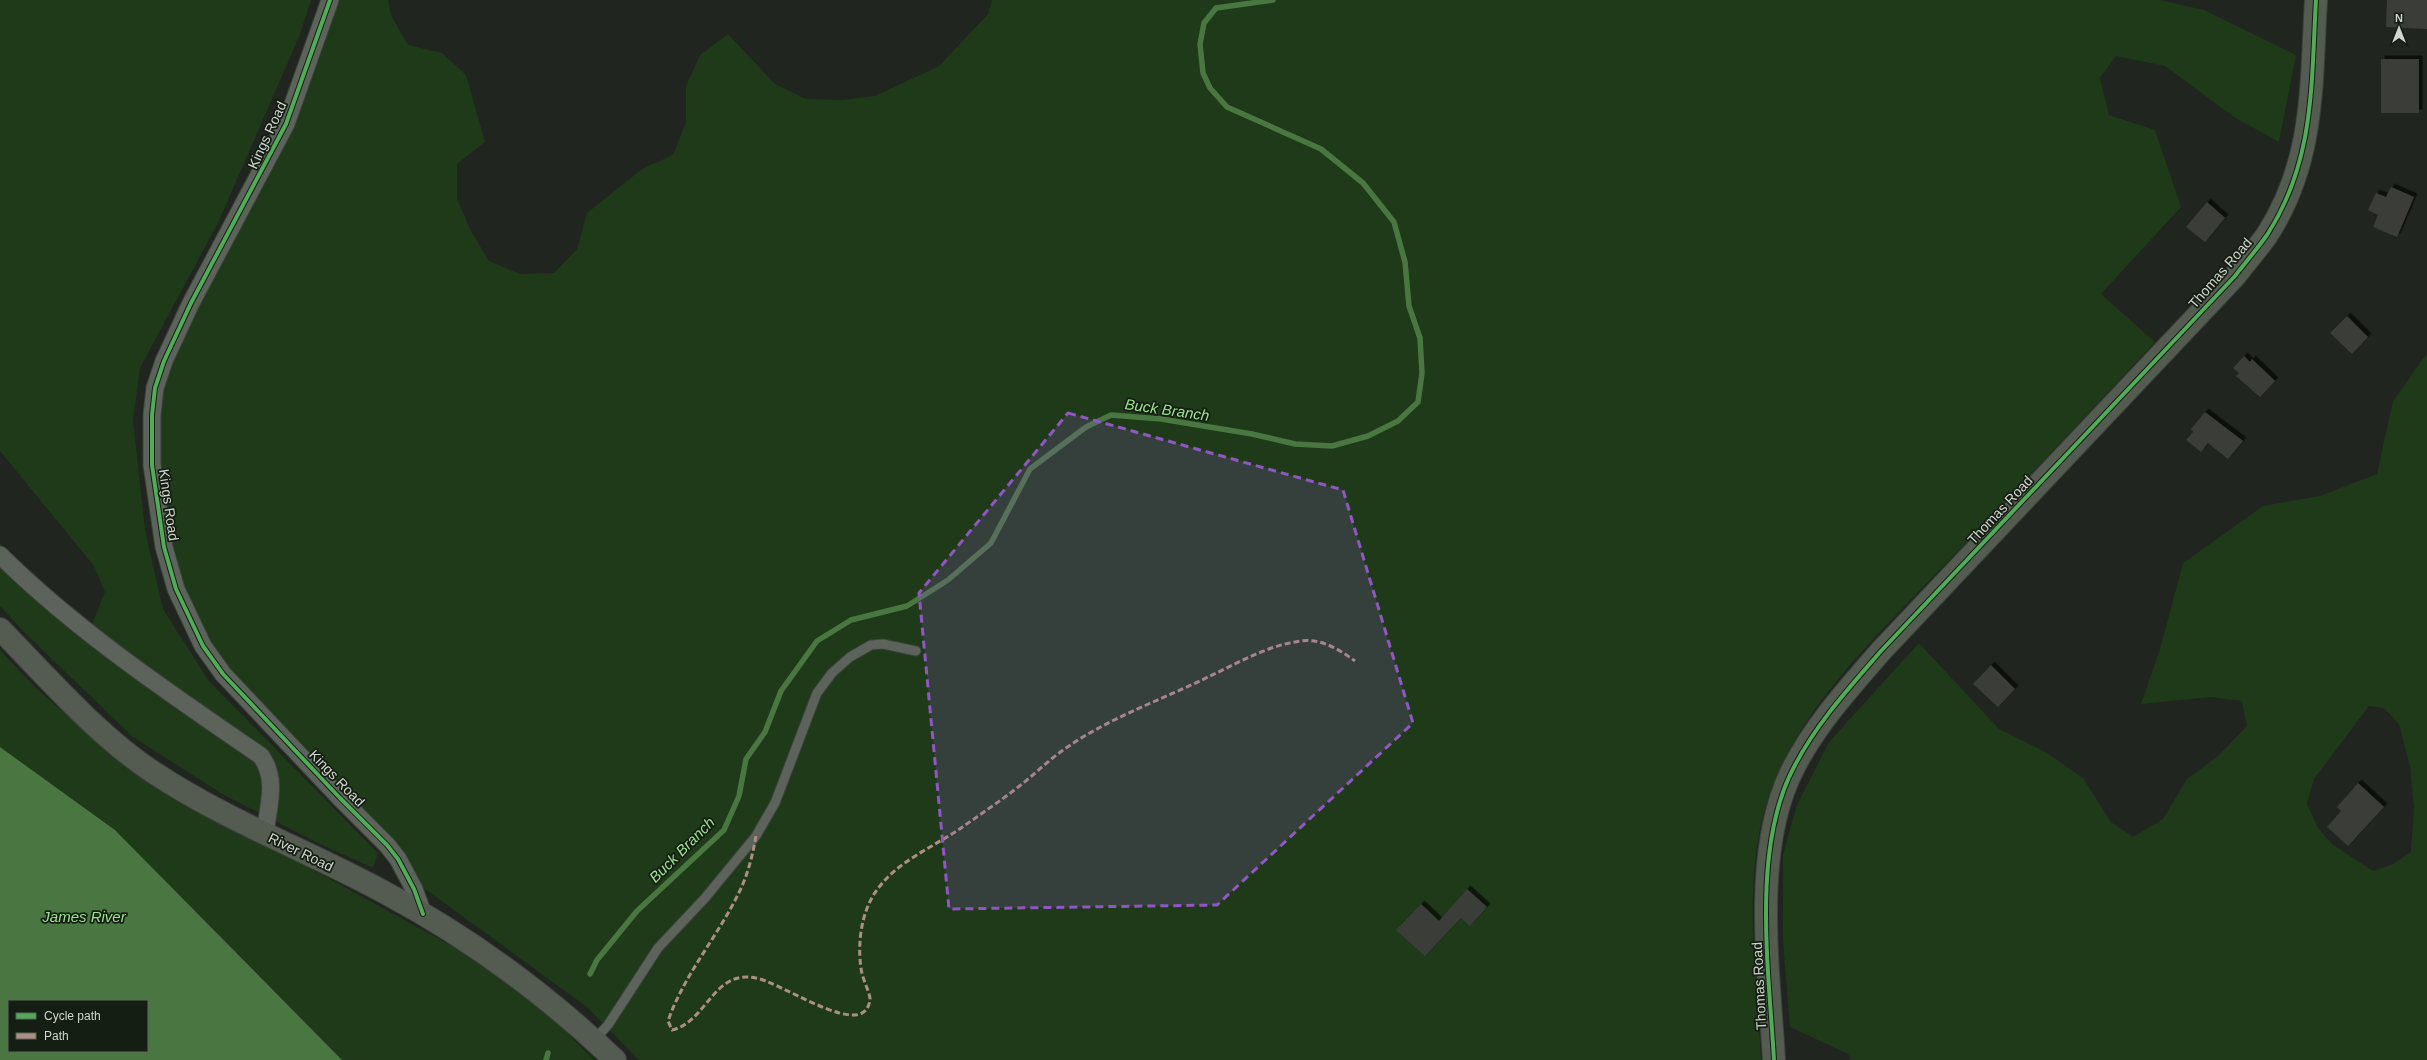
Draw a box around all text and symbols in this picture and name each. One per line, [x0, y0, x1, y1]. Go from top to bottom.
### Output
north arrow [2379, 8, 2419, 48]
text: N [2395, 12, 2403, 24]
street label: Kings Road [244, 99, 290, 171]
street label: Thomas Road [2185, 235, 2255, 311]
water label: Buck Branch [1124, 395, 1210, 424]
street label: Kings Road [156, 468, 182, 542]
street label: Thomas Road [1964, 472, 2036, 548]
street label: Kings Road [306, 746, 368, 810]
water label: Buck Branch [646, 814, 718, 886]
street label: River Road [266, 829, 336, 875]
water label: James River [41, 908, 127, 925]
street label: Thomas Road [1749, 942, 1769, 1030]
legend [8, 1000, 148, 1052]
text: Cycle path [44, 1009, 101, 1023]
text: Path [44, 1029, 69, 1043]

